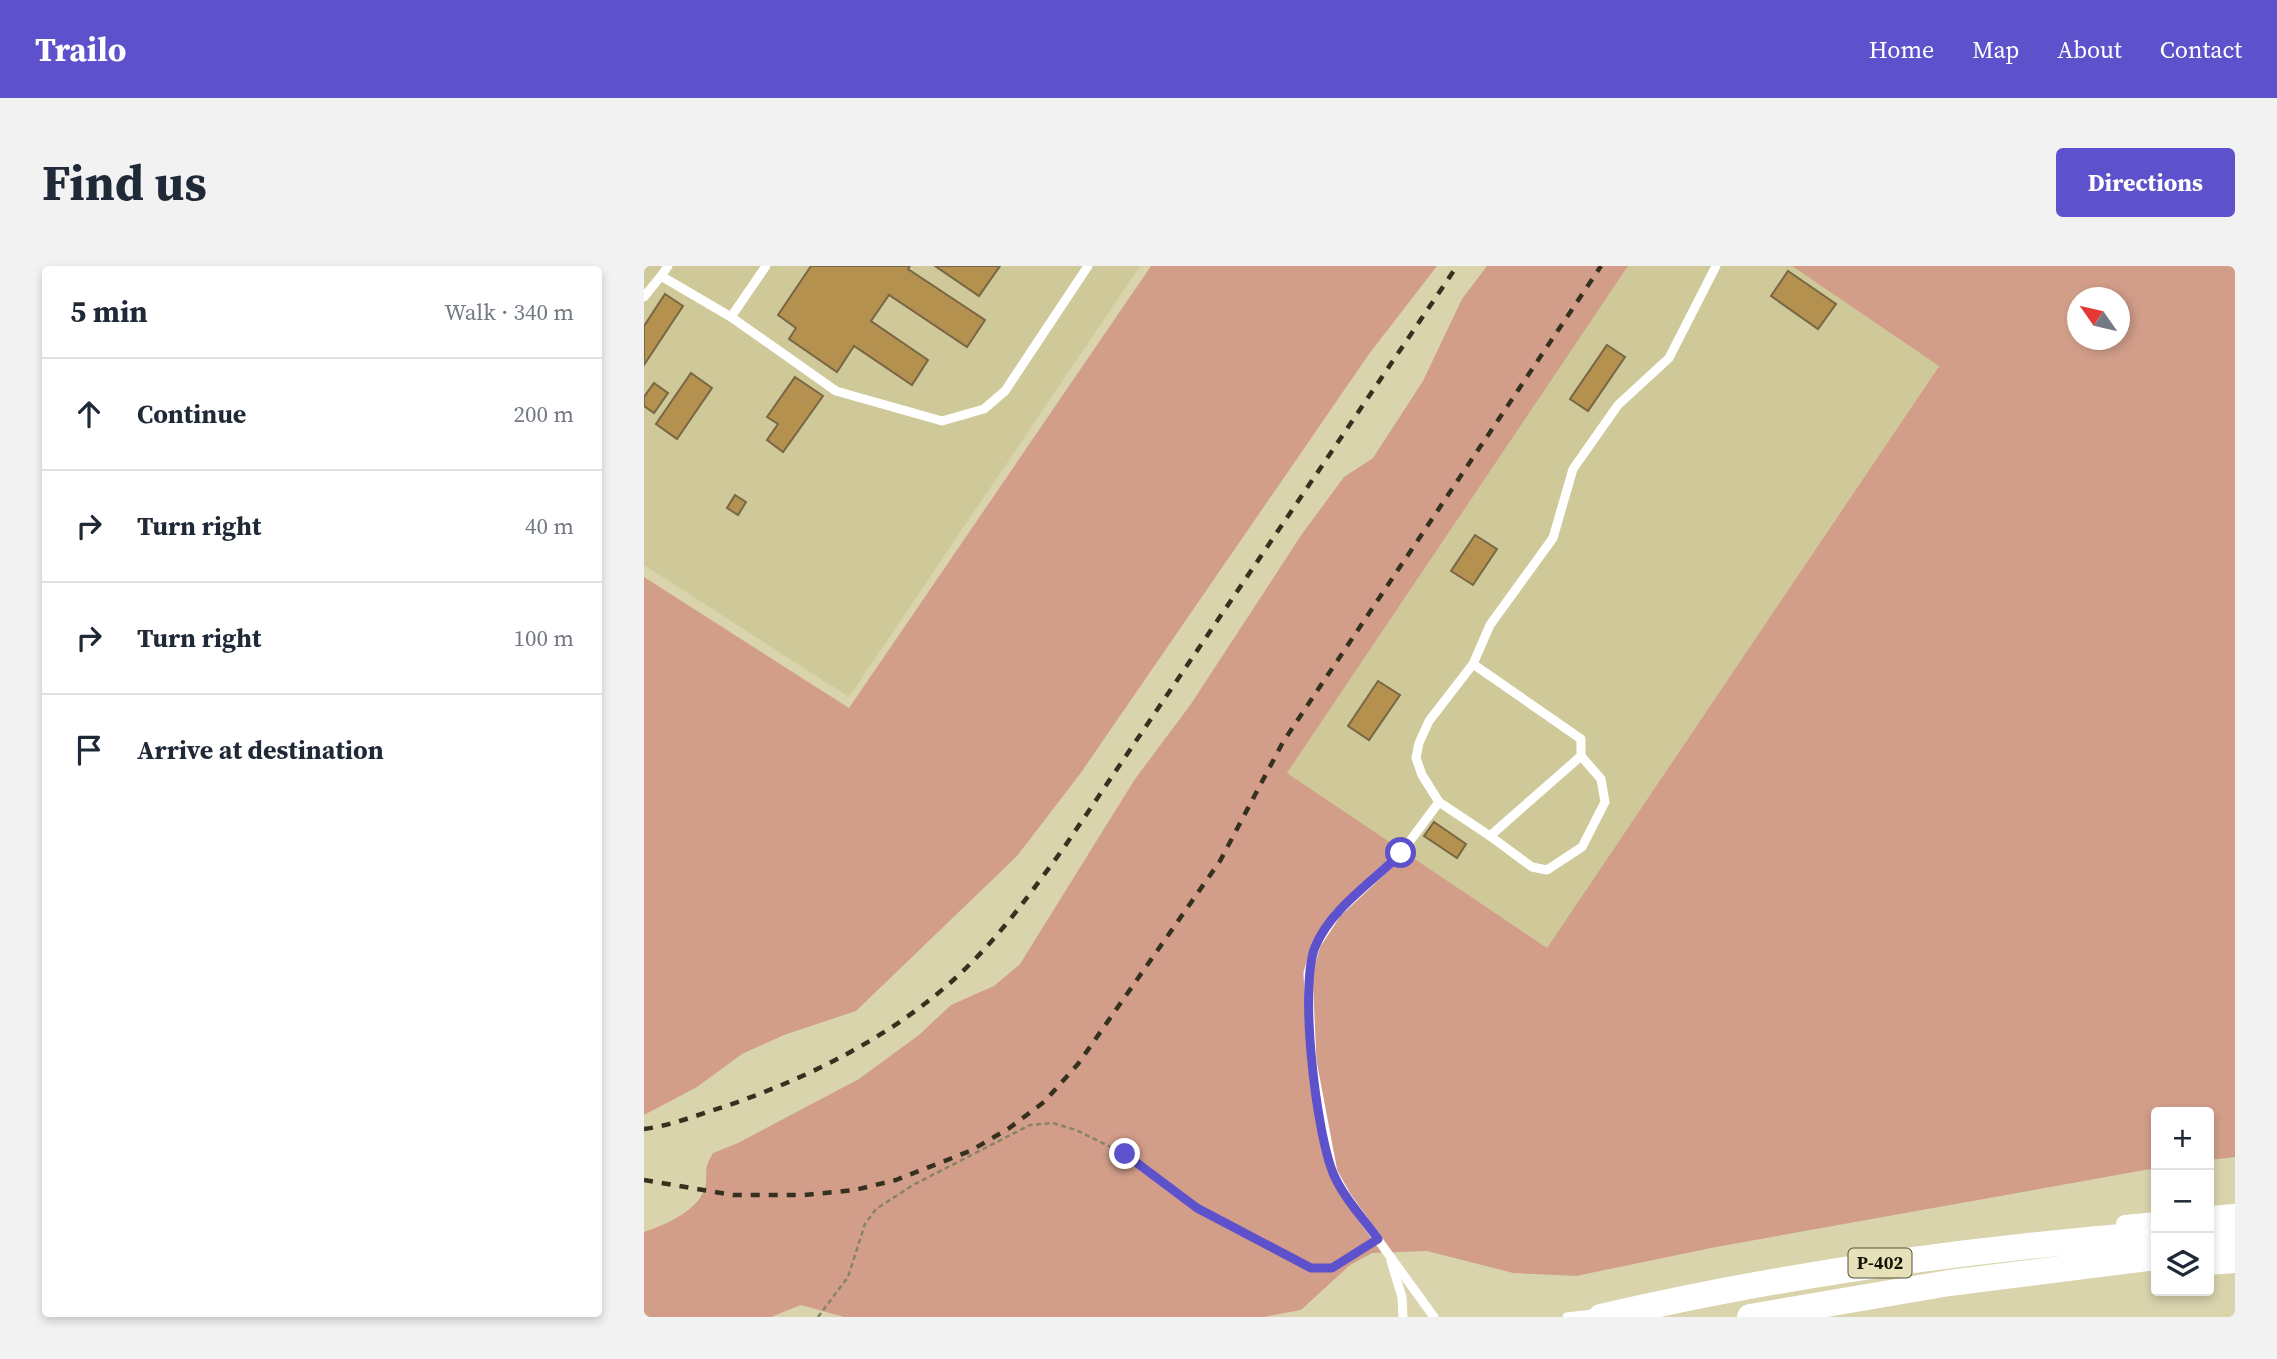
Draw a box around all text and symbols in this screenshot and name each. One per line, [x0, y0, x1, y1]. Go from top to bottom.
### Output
text: Trailo [35, 27, 127, 72]
text: Home [1869, 33, 1934, 66]
text: Map [1972, 33, 2019, 66]
text: About [2057, 33, 2122, 66]
text: Contact [2160, 33, 2242, 66]
button: Directions [2056, 148, 2235, 217]
text: Find us [42, 149, 207, 216]
north arrow [2067, 287, 2130, 350]
text: 5 min [70, 291, 148, 332]
text: Walk · 340 m [444, 296, 574, 328]
icon: ahead [70, 395, 108, 433]
text: Continue [137, 396, 246, 432]
text: 200 m [513, 398, 574, 430]
icon: right [70, 507, 108, 545]
text: Turn right [137, 508, 261, 544]
text: 40 m [525, 510, 574, 542]
icon: right [70, 619, 108, 657]
text: Turn right [137, 620, 261, 656]
text: 100 m [513, 622, 574, 654]
icon: arrive [70, 731, 108, 769]
text: Arrive at destination [137, 732, 384, 768]
route start [1385, 837, 1416, 868]
map controls [2151, 1107, 2214, 1296]
button: + [2151, 1107, 2214, 1170]
route end [1109, 1138, 1140, 1169]
button: − [2151, 1170, 2214, 1233]
button: layers [2151, 1233, 2214, 1296]
road number: Р-402 [1848, 1248, 1912, 1278]

